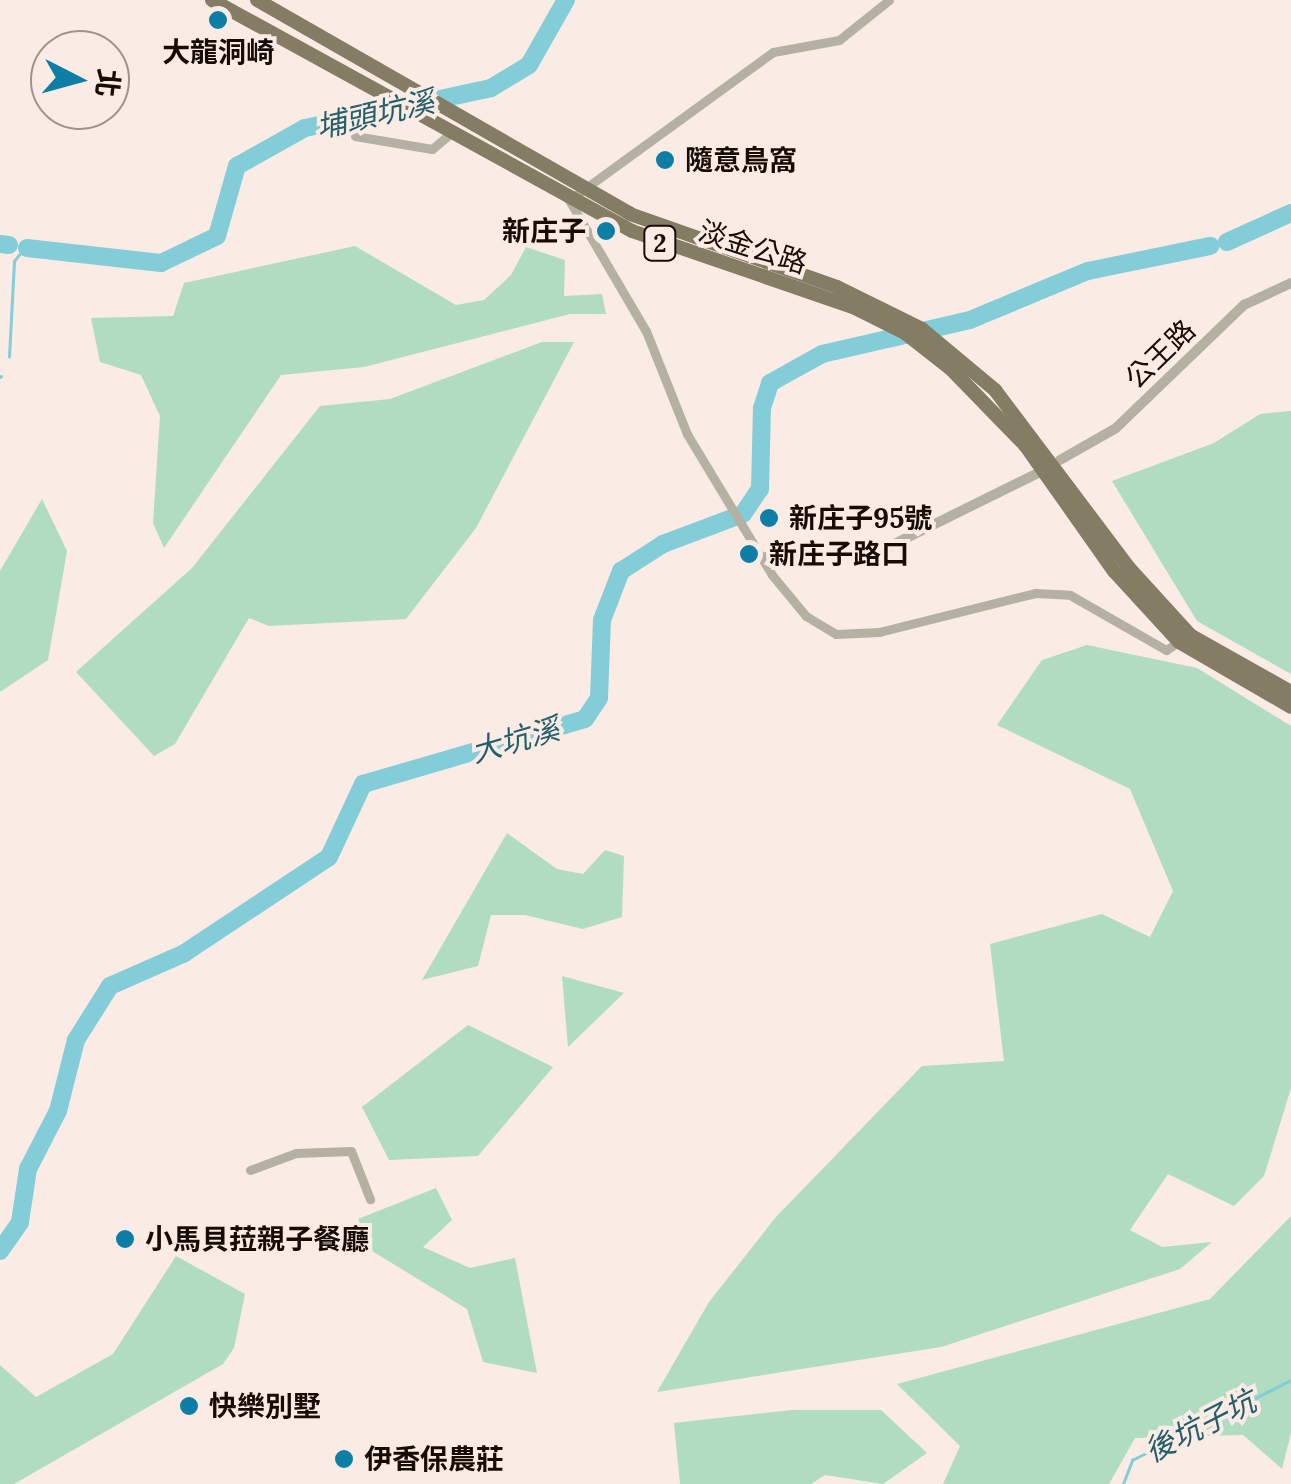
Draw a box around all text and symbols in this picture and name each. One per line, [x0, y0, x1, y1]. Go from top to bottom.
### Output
marker: 大龍洞崎 [207, 9, 229, 31]
north arrow [30, 30, 130, 130]
place label: 大龍洞崎 [162, 35, 274, 69]
text: 北 [88, 67, 127, 99]
water label: 埔頭坑溪 [312, 83, 438, 145]
place label: 隨意鳥窩 [685, 143, 797, 177]
marker: 隨意鳥窩 [654, 149, 676, 171]
place label: 新庄子 [502, 214, 586, 248]
street label: 淡金公路 [695, 214, 811, 280]
marker: 新庄子 [595, 220, 617, 242]
road number: 2 [642, 223, 678, 263]
street label: 公王路 [1118, 313, 1202, 395]
place label: 新庄子95號 [789, 501, 932, 535]
marker: 新庄子95號 [758, 507, 780, 529]
place label: 新庄子路口 [769, 537, 909, 571]
marker: 新庄子路口 [738, 543, 760, 565]
water label: 大坑溪 [467, 710, 563, 770]
place label: 小馬貝菈親子餐廳 [145, 1222, 369, 1256]
marker: 小馬貝菈親子餐廳 [114, 1228, 136, 1250]
water label: 後坑子坑 [1138, 1383, 1262, 1469]
place label: 快樂別墅 [209, 1389, 321, 1423]
marker: 快樂別墅 [178, 1395, 200, 1417]
place label: 伊香保農莊 [364, 1442, 504, 1476]
marker: 伊香保農莊 [333, 1448, 355, 1470]

